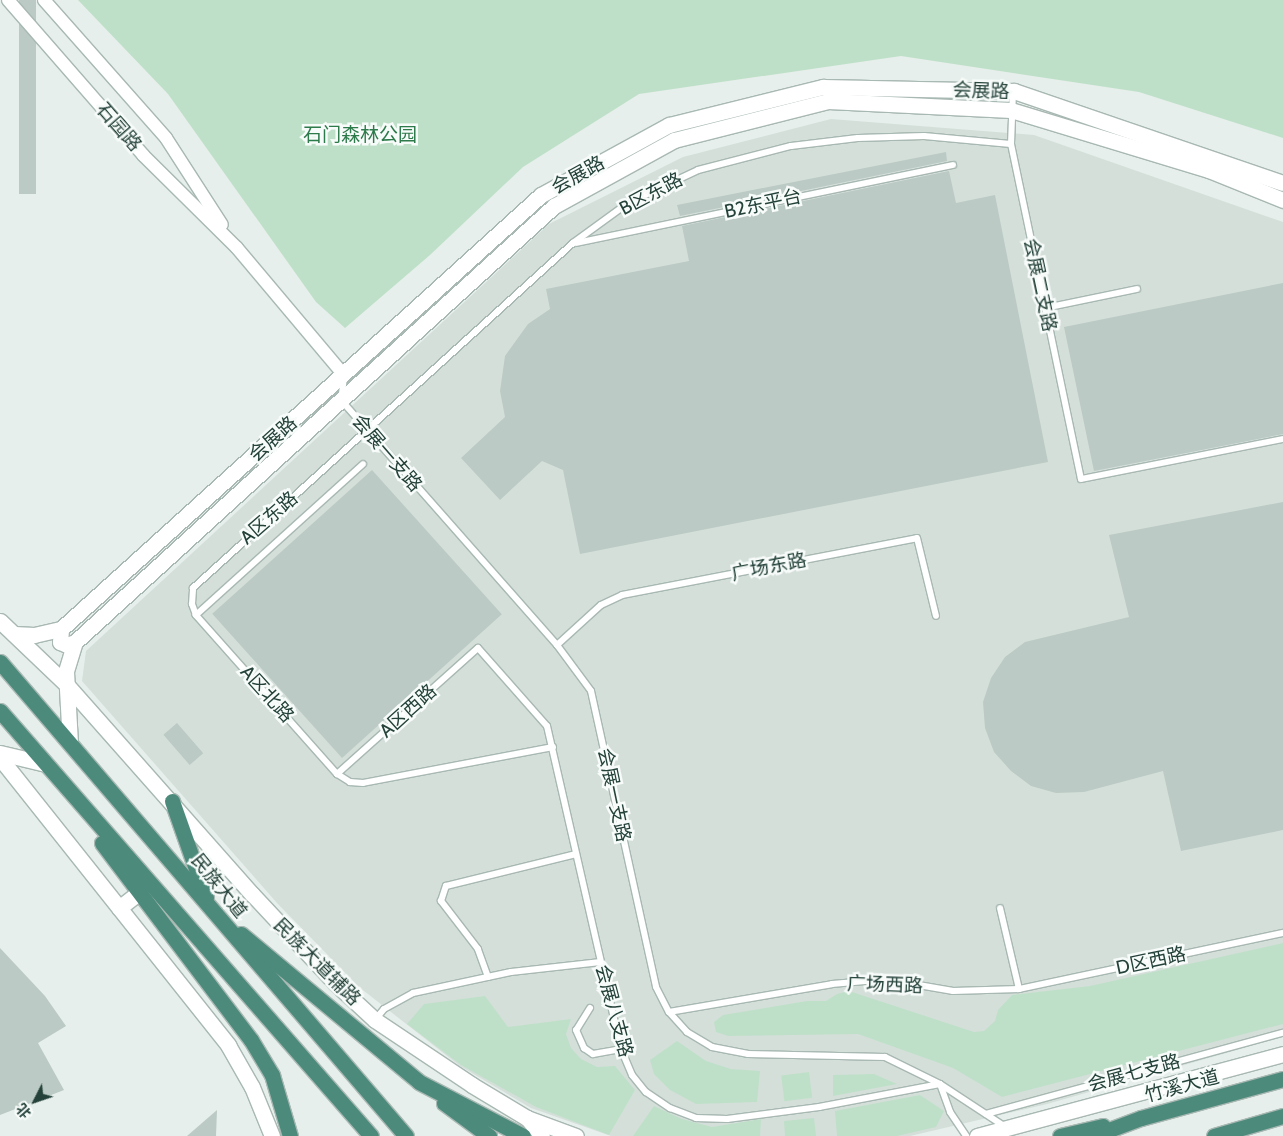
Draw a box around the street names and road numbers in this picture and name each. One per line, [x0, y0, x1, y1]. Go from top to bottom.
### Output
street label: 会展路 [952, 79, 1010, 103]
street label: 石园路 [92, 98, 146, 156]
street label: 会展路 [548, 151, 608, 199]
street label: B区东路 [615, 168, 687, 220]
street label: B2东平台 [722, 185, 804, 223]
street label: 会展二支路 [1019, 236, 1061, 334]
street label: 会展一支路 [347, 410, 427, 496]
street label: 会展路 [244, 411, 302, 467]
street label: A区东路 [236, 487, 302, 549]
street label: 广场东路 [730, 549, 808, 585]
street label: A区北路 [236, 661, 298, 727]
street label: A区西路 [375, 680, 441, 742]
street label: 会展一支路 [593, 746, 635, 844]
street label: 民族大道 [186, 849, 252, 923]
street label: 民族大道辅路 [269, 914, 365, 1010]
street label: D区西路 [1114, 942, 1188, 980]
street label: 会展八支路 [591, 962, 637, 1060]
street label: 广场西路 [847, 972, 923, 998]
street label: 会展七支路 [1085, 1050, 1183, 1096]
street label: 竹溪大道 [1142, 1065, 1222, 1107]

